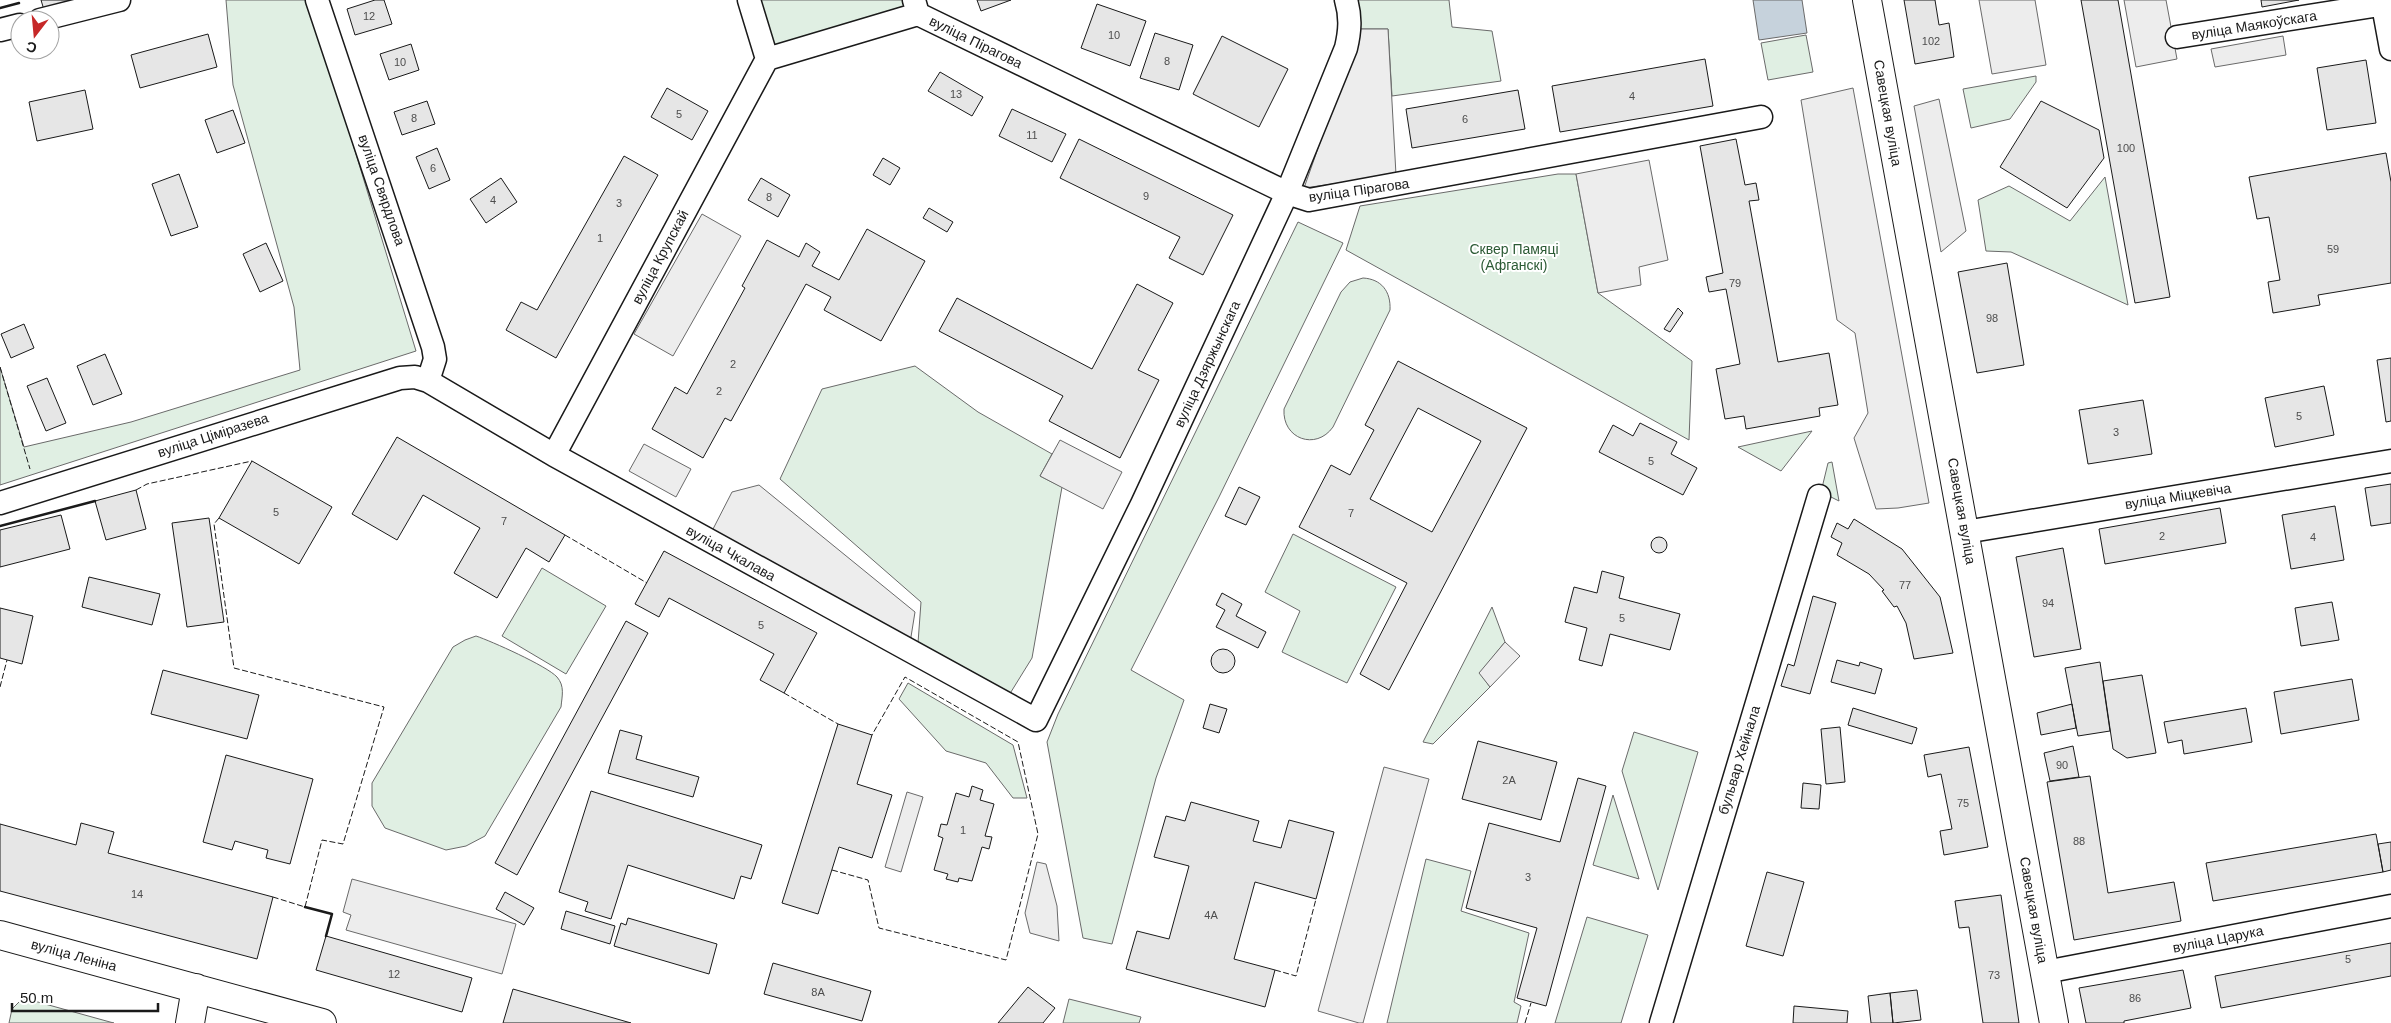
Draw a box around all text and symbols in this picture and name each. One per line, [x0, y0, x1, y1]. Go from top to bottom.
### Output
street label: вуліца Маякоўскага [2190, 7, 2318, 43]
north arrow [10, 10, 60, 60]
house number: 12 [363, 10, 375, 22]
street label: вуліца Пірагова [927, 13, 1025, 71]
house number: 10 [1108, 29, 1120, 41]
house number: 102 [1922, 35, 1940, 47]
text: С [24, 38, 38, 57]
house number: 8 [1164, 55, 1170, 67]
house number: 10 [394, 56, 406, 68]
street label: Савецкая вуліца [1871, 59, 1905, 168]
house number: 13 [950, 88, 962, 100]
house number: 4 [1629, 90, 1635, 102]
house number: 5 [676, 108, 682, 120]
house number: 8 [411, 112, 417, 124]
house number: 6 [1462, 113, 1468, 125]
house number: 11 [1026, 129, 1038, 141]
street label: вуліца Свярдлова [355, 132, 409, 248]
house number: 100 [2117, 142, 2135, 154]
house number: 6 [430, 162, 436, 174]
street label: вуліца Пірагова [1308, 175, 1410, 205]
house number: 9 [1143, 190, 1149, 202]
house number: 8 [766, 191, 772, 203]
house number: 4 [490, 194, 496, 206]
house number: 3 [616, 197, 622, 209]
street label: вуліца Крупскай [628, 207, 692, 307]
house number: 1 [597, 232, 603, 244]
park label: Сквер Памяці (Афганскі) [1469, 241, 1559, 273]
house number: 59 [2327, 243, 2339, 255]
house number: 79 [1729, 277, 1741, 289]
street label: вуліца Дзяржынскага [1171, 298, 1243, 430]
house number: 98 [1986, 312, 1998, 324]
house number: 2 [730, 358, 736, 370]
house number: 2 [716, 385, 722, 397]
street label: вуліца Ціміразева [156, 409, 271, 460]
house number: 5 [2296, 410, 2302, 422]
house number: 3 [2113, 426, 2119, 438]
house number: 5 [1648, 455, 1654, 467]
street label: Савецкая вуліца [1945, 457, 1979, 566]
street label: вуліца Міцкевіча [2124, 480, 2232, 512]
house number: 5 [273, 506, 279, 518]
house number: 7 [1348, 507, 1354, 519]
house number: 7 [501, 515, 507, 527]
street label: вуліца Чкалава [684, 522, 779, 584]
house number: 2 [2159, 530, 2165, 542]
house number: 4 [2310, 531, 2316, 543]
house number: 77 [1899, 579, 1911, 591]
house number: 94 [2042, 597, 2054, 609]
house number: 5 [1619, 612, 1625, 624]
house number: 5 [758, 619, 764, 631]
street label: бульвар Хейнала [1715, 703, 1763, 816]
house number: 90 [2056, 759, 2068, 771]
house number: 2А [1502, 774, 1516, 786]
house number: 75 [1957, 797, 1969, 809]
house number: 1 [960, 824, 966, 836]
house number: 88 [2073, 835, 2085, 847]
street label: Савецкая вуліца [2017, 856, 2051, 965]
house number: 3 [1525, 871, 1531, 883]
house number: 14 [131, 888, 143, 900]
house number: 4А [1204, 909, 1218, 921]
street label: вуліца Царука [2171, 922, 2265, 956]
street label: вуліца Леніна [29, 936, 119, 974]
house number: 5 [2345, 953, 2351, 965]
house number: 12 [388, 968, 400, 980]
house number: 73 [1988, 969, 2000, 981]
scale bar [12, 980, 159, 1012]
house number: 8А [811, 986, 825, 998]
text: 50 m [20, 989, 53, 1006]
house number: 86 [2129, 992, 2141, 1004]

